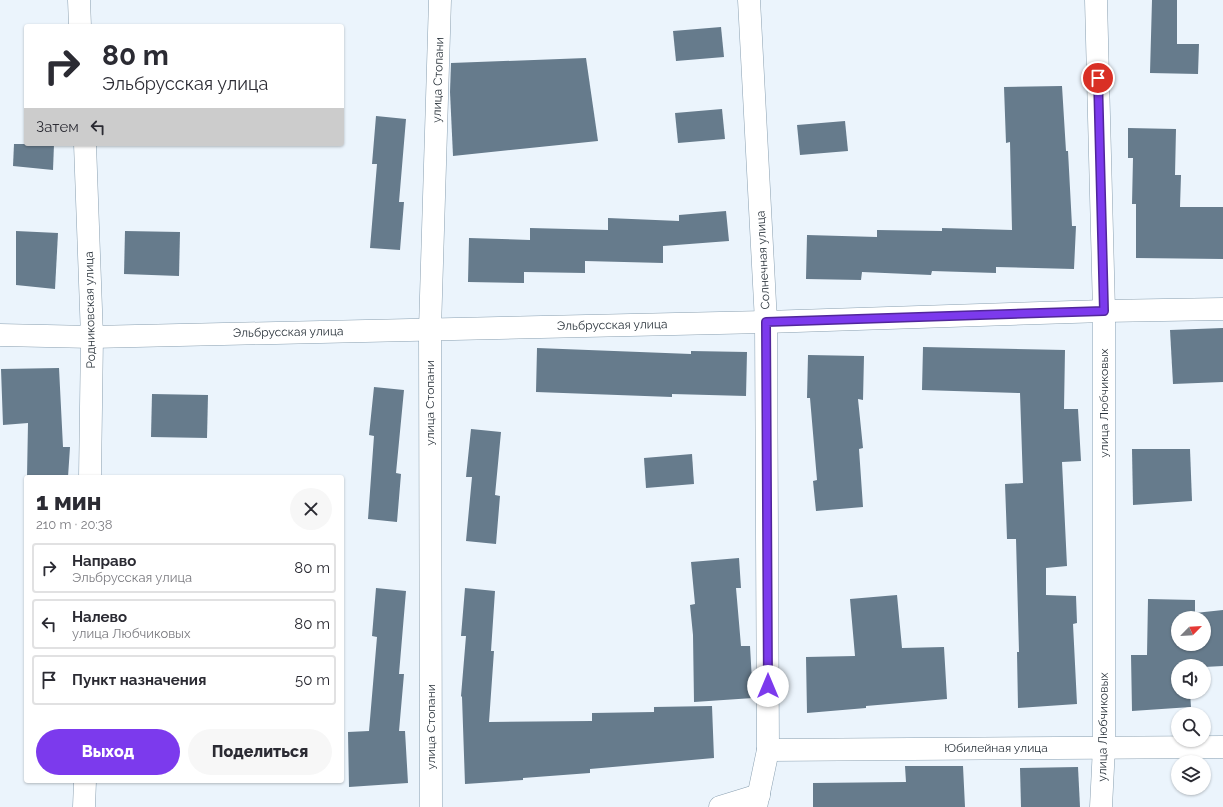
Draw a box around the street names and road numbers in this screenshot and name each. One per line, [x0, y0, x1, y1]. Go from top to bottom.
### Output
street label: улица Стопани [430, 37, 446, 123]
street label: Солнечная улица [753, 210, 773, 310]
street label: Родниковская улица [82, 251, 98, 369]
street label: Эльбрусская улица [556, 317, 668, 333]
street label: Эльбрусская улица [232, 324, 344, 340]
street label: улица Любчиковых [1097, 348, 1111, 458]
street label: улица Стопани [423, 360, 437, 446]
street label: улица Любчиковых [1095, 672, 1111, 782]
street label: улица Стопани [424, 684, 438, 770]
street label: Юбилейная улица [944, 741, 1048, 755]

